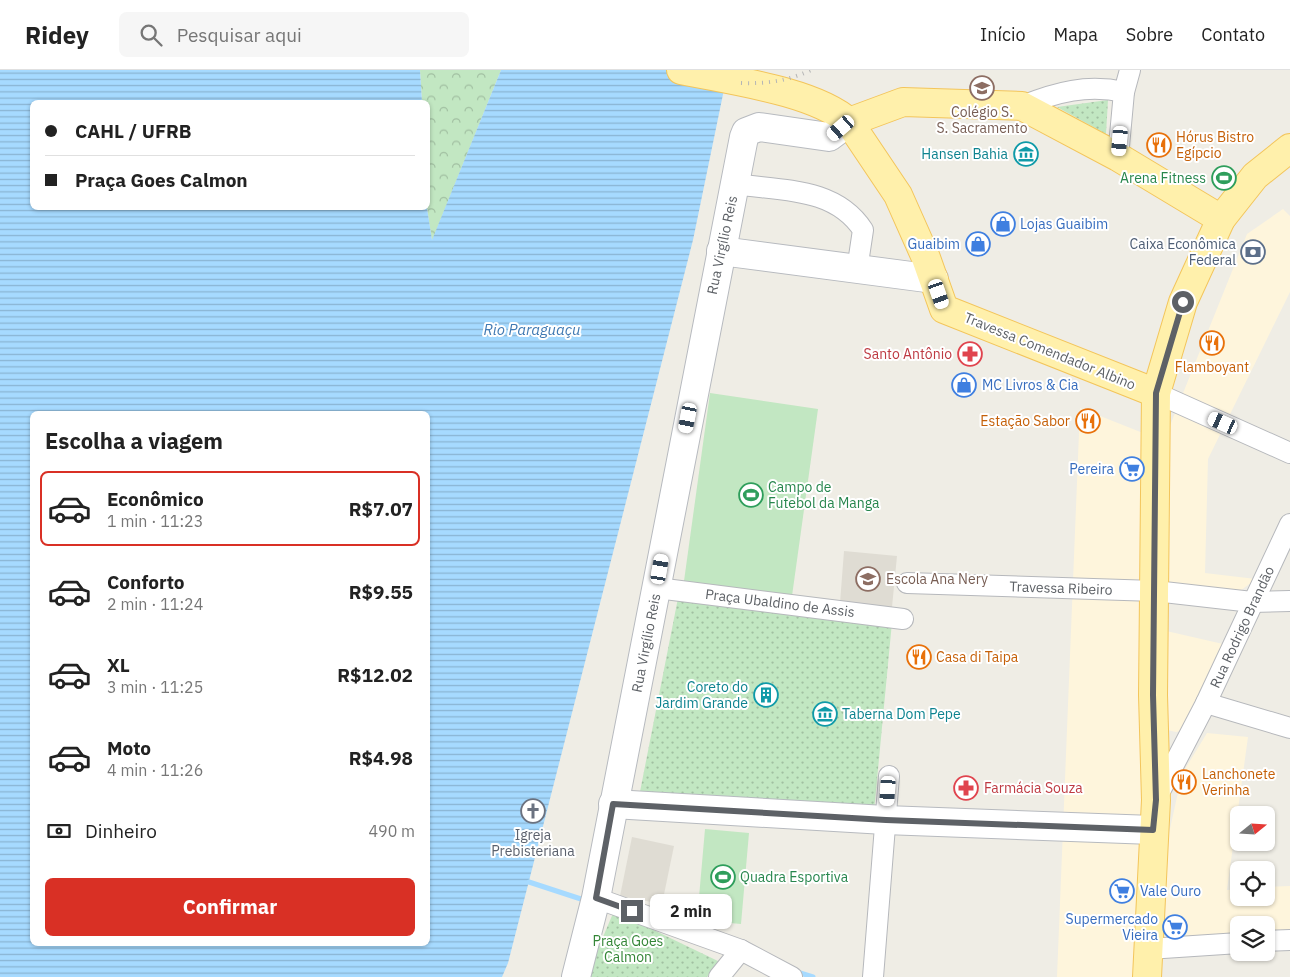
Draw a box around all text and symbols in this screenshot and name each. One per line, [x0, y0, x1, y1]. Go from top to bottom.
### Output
search box [119, 12, 469, 57]
text: Ridey [25, 19, 89, 51]
icon: search [137, 21, 165, 49]
text: Pesquisar aqui [177, 23, 302, 47]
text: Início [980, 23, 1026, 46]
text: Mapa [1054, 23, 1098, 46]
text: Sobre [1126, 23, 1173, 46]
text: Contato [1201, 23, 1265, 46]
school or university icon: Colégio S. S. Sacramento [969, 75, 995, 101]
place label: Colégio S. S. Sacramento [936, 103, 1028, 137]
car [824, 112, 857, 144]
text: CAHL / UFRB [75, 119, 192, 143]
car [1111, 125, 1128, 157]
place label: Hórus Bistro Egípcio [1176, 128, 1254, 162]
restaurant icon: Hórus Bistro Egípcio [1146, 132, 1172, 158]
museum icon: Hansen Bahia [1013, 141, 1039, 167]
place label: Hansen Bahia [921, 145, 1009, 163]
sports icon: Arena Fitness [1211, 165, 1237, 191]
text: Praça Goes Calmon [75, 168, 248, 192]
place label: Arena Fitness [1120, 169, 1206, 187]
street label: Rua Virgílio Reis [703, 194, 741, 296]
shop icon: Lojas Guaibim [990, 211, 1016, 237]
place label: Lojas Guaibim [1020, 215, 1108, 233]
shop icon: Guaibim [965, 231, 991, 257]
place label: Guaibim [908, 235, 960, 253]
place label: Caixa Econômica Federal [1130, 235, 1237, 269]
bank icon: Caixa Econômica Federal [1240, 239, 1266, 265]
car [927, 277, 950, 311]
route start [1172, 291, 1194, 313]
street label: Travessa Comendador Albino [962, 308, 1138, 394]
water label: Rio Paraguaçu [483, 320, 581, 339]
restaurant icon: Flamboyant [1199, 330, 1225, 356]
pharmacy icon: Santo Antônio [957, 341, 983, 367]
place label: Santo Antônio [864, 345, 952, 363]
place label: Flamboyant [1175, 358, 1249, 376]
shop icon: MC Livros & Cia [951, 372, 977, 398]
place label: MC Livros & Cia [982, 376, 1079, 394]
car [677, 402, 698, 434]
restaurant icon: Estação Sabor [1075, 408, 1101, 434]
car [1206, 410, 1239, 436]
place label: Estação Sabor [980, 412, 1070, 430]
text: Escolha a viagem [45, 426, 223, 455]
supermarket icon: Pereira [1119, 456, 1145, 482]
place label: Pereira [1069, 460, 1115, 478]
place label: Campo de Futebol da Manga [768, 478, 880, 512]
sports icon: Campo de Futebol da Manga [738, 482, 764, 508]
icon: car [47, 486, 92, 531]
text: Econômico [107, 487, 204, 511]
text: R$7.07 [349, 497, 413, 521]
text: 1 min · 11:23 [107, 511, 203, 531]
car [650, 553, 669, 585]
street label: Rua Rodrigo Brandão [1206, 563, 1278, 691]
school or university icon: Escola Ana Nery [855, 566, 881, 592]
icon: car [47, 569, 92, 614]
text: Conforto [107, 570, 185, 594]
place label: Escola Ana Nery [886, 570, 988, 588]
street label: Travessa Ribeiro [1009, 577, 1113, 599]
text: R$9.55 [349, 580, 413, 604]
street label: Praça Ubaldino de Assis [704, 585, 856, 621]
street label: Rua Virgílio Reis [628, 592, 664, 694]
text: 2 min · 11:24 [107, 594, 203, 614]
restaurant icon: Casa di Taipa [906, 644, 932, 670]
place label: Casa di Taipa [936, 648, 1019, 666]
icon: car [47, 652, 92, 697]
text: XL [107, 653, 130, 677]
text: R$12.02 [337, 663, 413, 687]
text: 3 min · 11:25 [107, 677, 203, 697]
place label: Coreto do Jardim Grande [655, 678, 748, 712]
building icon: Coreto do Jardim Grande [753, 682, 779, 708]
museum icon: Taberna Dom Pepe [812, 701, 838, 727]
place label: Taberna Dom Pepe [842, 705, 961, 723]
icon: car [47, 735, 92, 780]
text: Moto [107, 736, 151, 760]
text: R$4.98 [349, 746, 413, 770]
text: 4 min · 11:26 [107, 760, 203, 780]
place label: Lanchonete Verinha [1202, 765, 1276, 799]
restaurant icon: Lanchonete Verinha [1171, 769, 1197, 795]
pharmacy icon: Farmácia Souza [953, 775, 979, 801]
car [879, 776, 896, 806]
place label: Farmácia Souza [984, 779, 1083, 797]
church icon: Igreja Prebisteriana [520, 798, 546, 824]
north arrow [1230, 806, 1275, 851]
map controls [1230, 806, 1275, 961]
icon: cash [45, 817, 73, 845]
text: Dinheiro [85, 819, 157, 843]
text: 490 m [368, 821, 415, 841]
place label: Igreja Prebisteriana [491, 826, 575, 860]
button: locate [1230, 861, 1275, 906]
sports icon: Quadra Esportiva [710, 864, 736, 890]
place label: Quadra Esportiva [740, 868, 849, 886]
button: Confirmar [45, 878, 415, 936]
supermarket icon: Vale Ouro [1109, 878, 1135, 904]
place label: Vale Ouro [1140, 882, 1201, 900]
callout: 2 min [650, 894, 732, 928]
route end [621, 900, 643, 922]
text: 2 min [670, 901, 712, 921]
place label: Supermercado Vieira [1066, 910, 1159, 944]
supermarket icon: Supermercado Vieira [1162, 914, 1188, 940]
button: layers [1230, 916, 1275, 961]
park label: Praça Goes Calmon [593, 932, 664, 966]

